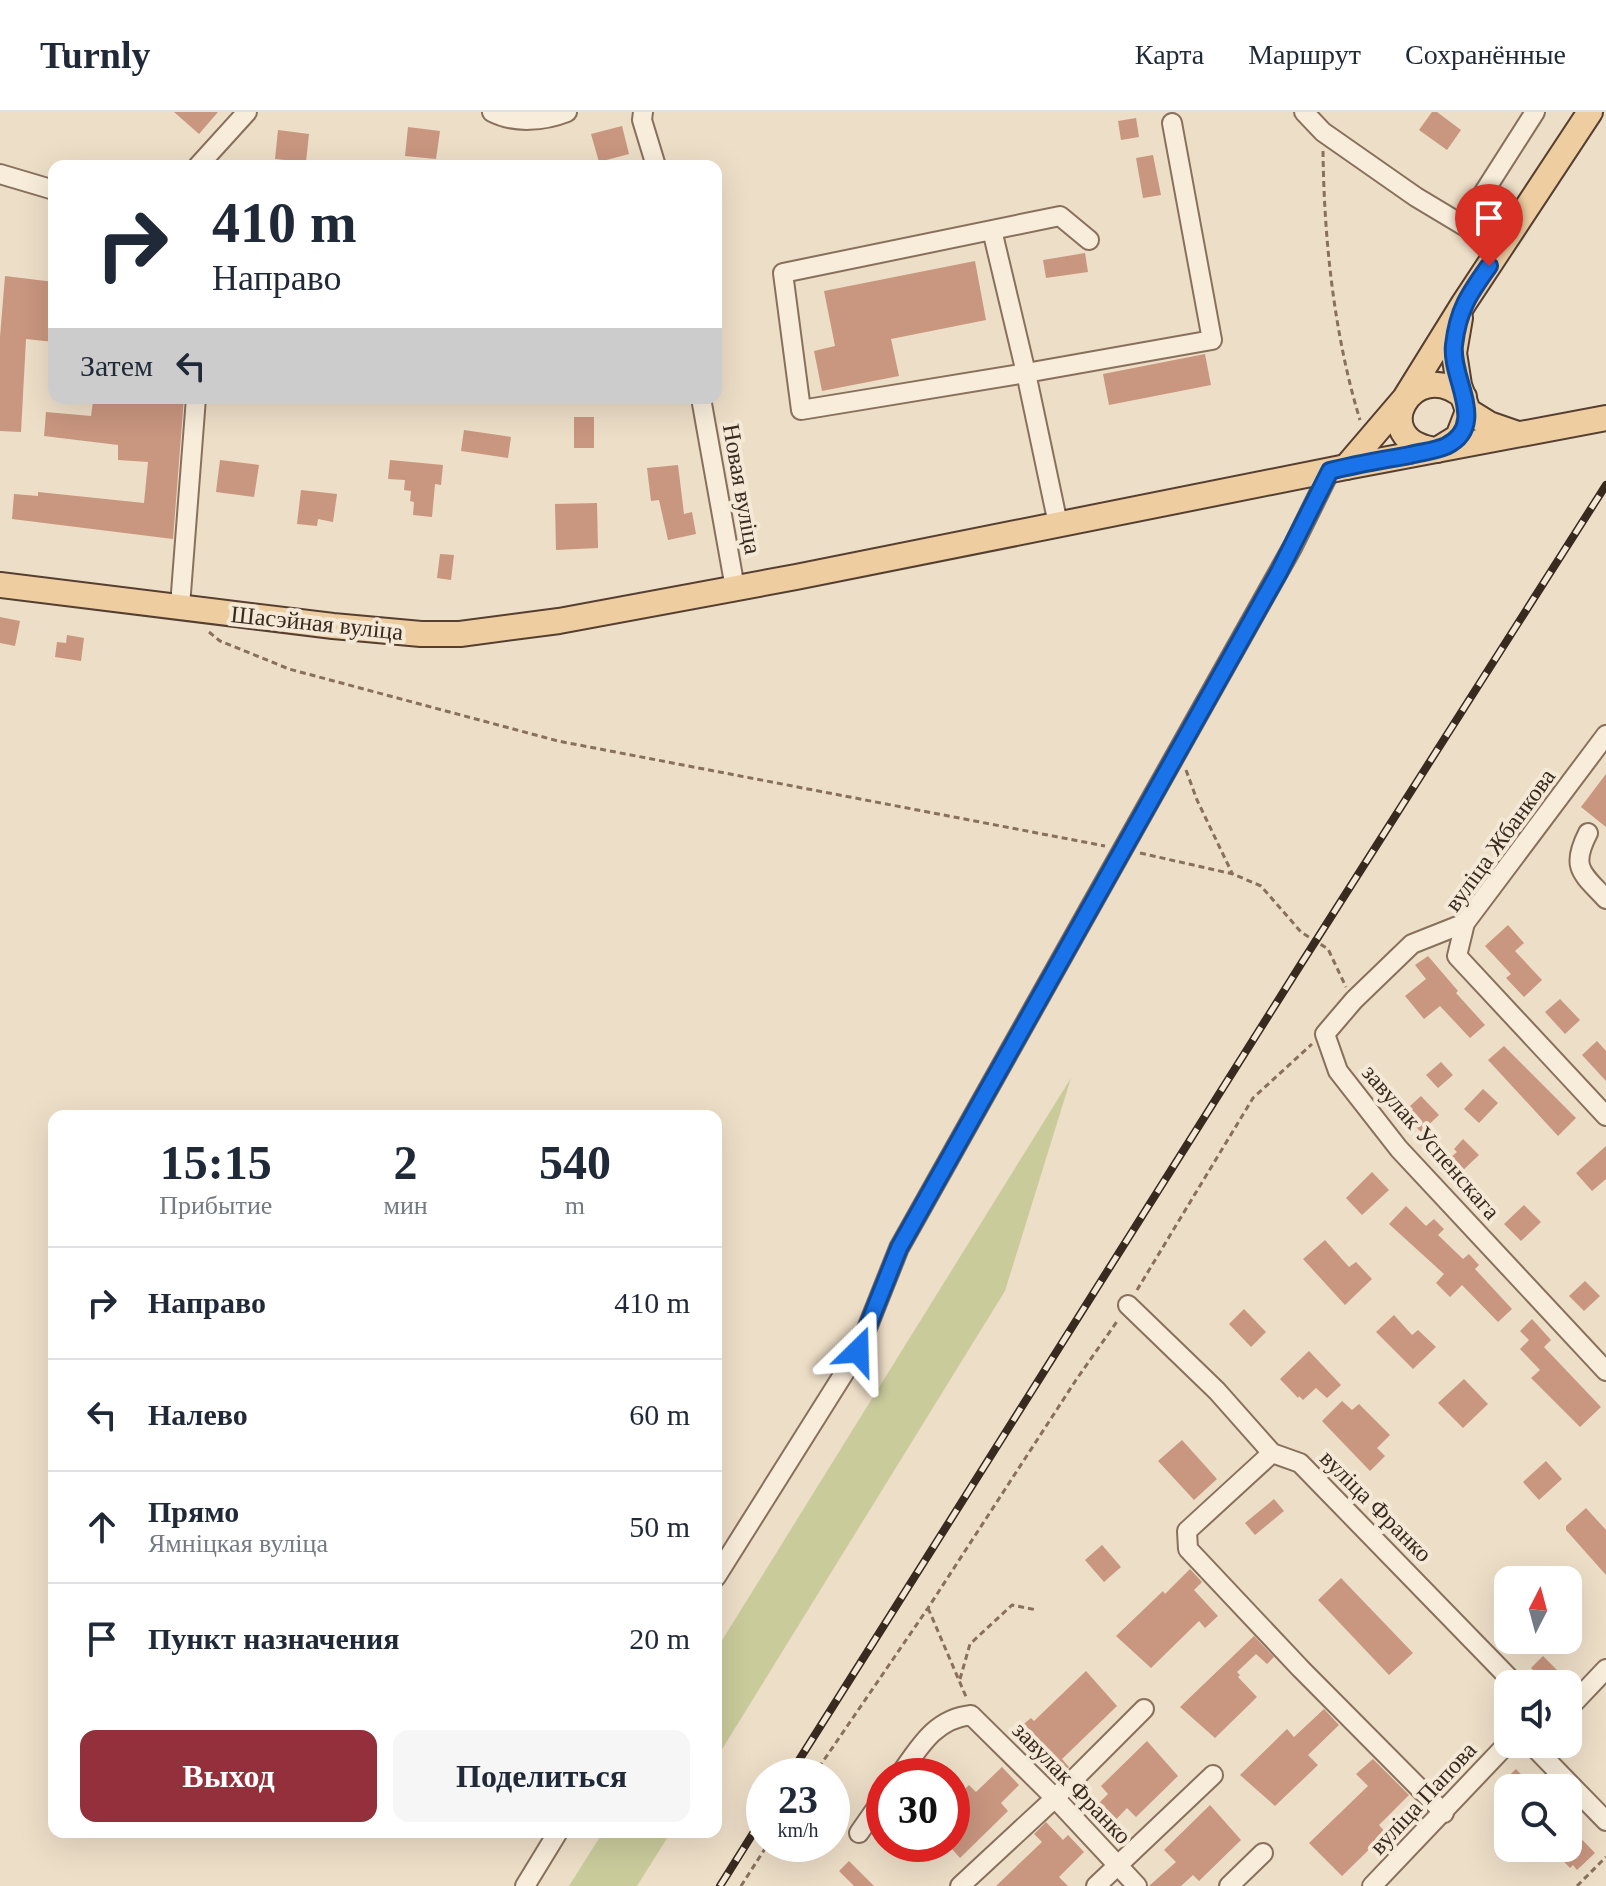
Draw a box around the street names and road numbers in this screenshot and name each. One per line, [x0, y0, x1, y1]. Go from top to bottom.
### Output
street label: Новая вуліца [718, 422, 766, 556]
street label: Шасэйная вуліца [230, 601, 405, 645]
street label: вуліца Жбанкова [1440, 763, 1561, 916]
street label: завулак Успенскага [1357, 1059, 1505, 1225]
street label: вуліца Франко [1315, 1445, 1437, 1567]
street label: завулак Франко [1007, 1717, 1137, 1849]
street label: вуліца Папова [1364, 1736, 1482, 1859]

